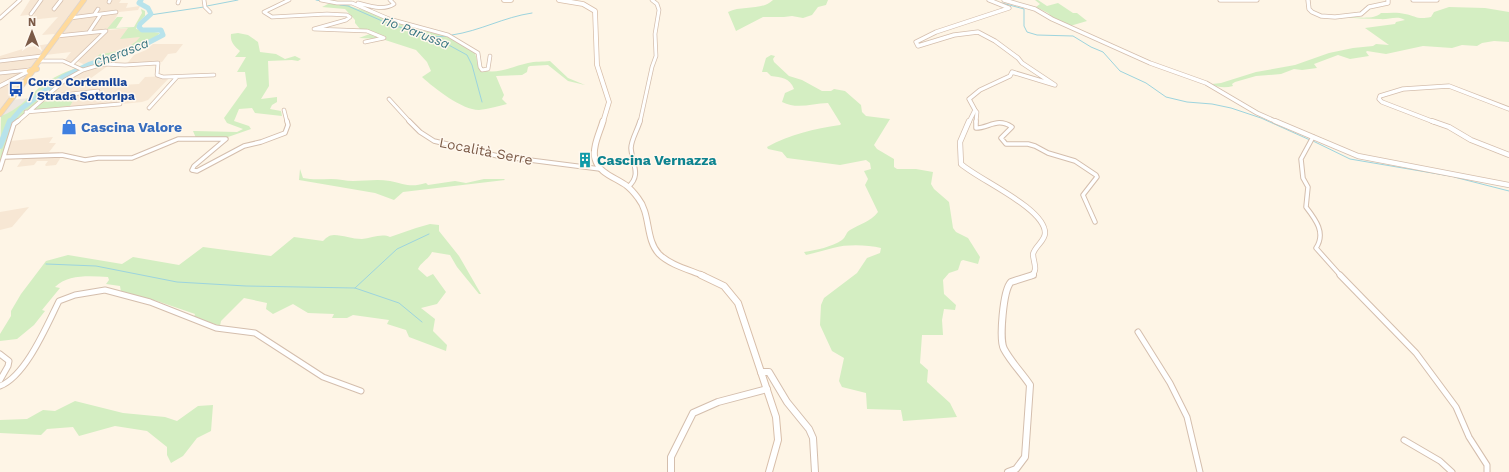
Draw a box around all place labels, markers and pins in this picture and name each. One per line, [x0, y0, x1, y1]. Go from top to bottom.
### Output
place label: Corso Cortemilia / Strada Sottoripa [28, 75, 135, 103]
bus stop icon: Corso Cortemilia / Strada Sottoripa [7, 80, 25, 98]
shop icon: Cascina Valore [60, 118, 78, 136]
place label: Cascina Valore [81, 119, 182, 135]
building icon: Cascina Vernazza [576, 151, 594, 169]
place label: Cascina Vernazza [597, 152, 717, 168]

